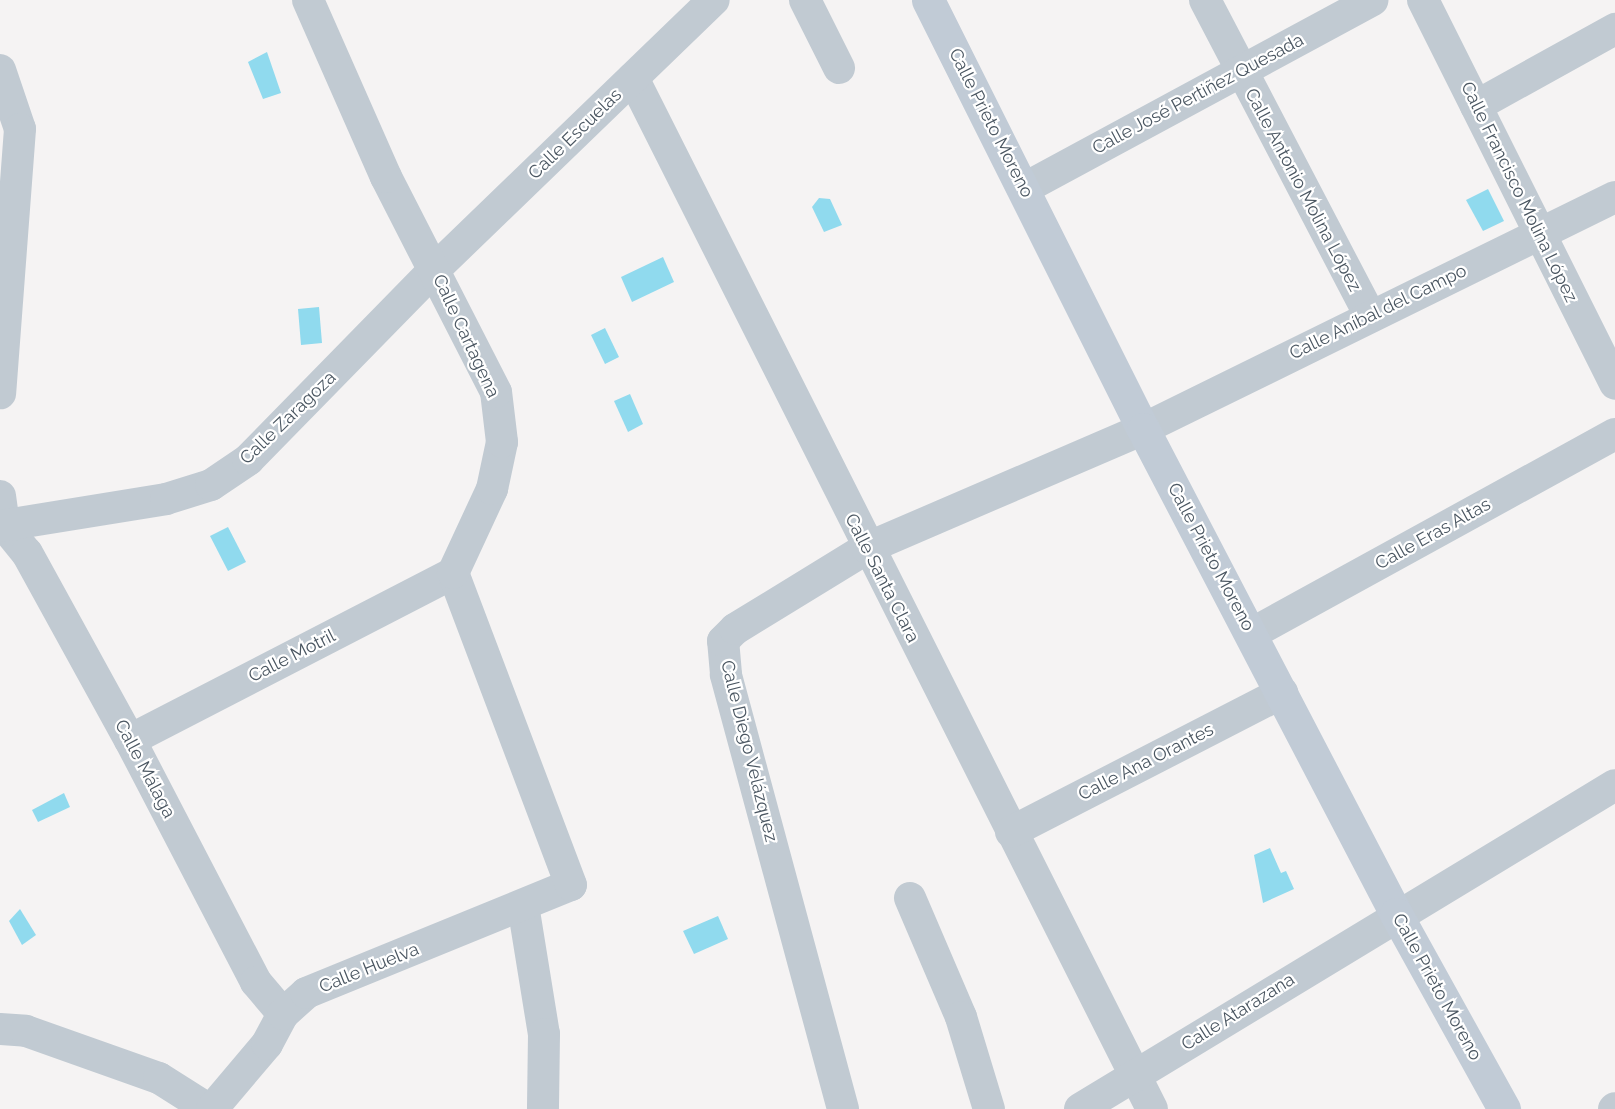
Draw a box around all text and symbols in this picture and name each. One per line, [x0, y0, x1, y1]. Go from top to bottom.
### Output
street label: Calle José Pertiñez Quesada [1088, 29, 1308, 159]
street label: Calle Prieto Moreno [944, 45, 1038, 201]
street label: Calle Francisco Molina López [1456, 78, 1582, 306]
street label: Calle Escuelas [524, 84, 626, 184]
street label: Calle Antonio Molina López [1240, 85, 1366, 295]
street label: Calle Aníbal del Campo [1285, 259, 1471, 365]
street label: Calle Cartagena [428, 271, 504, 401]
street label: Calle Zaragoza [236, 367, 340, 469]
street label: Calle Prieto Moreno [1163, 479, 1259, 635]
street label: Calle Eras Altas [1371, 493, 1495, 575]
street label: Calle Santa Clara [840, 510, 924, 646]
street label: Calle Motril [245, 625, 339, 687]
street label: Calle Diego Velázquez [716, 658, 782, 844]
street label: Calle Málaga [110, 716, 180, 822]
street label: Calle Ana Orantes [1075, 718, 1217, 806]
street label: Calle Prieto Moreno [1388, 910, 1486, 1064]
street label: Calle Huelva [316, 938, 422, 998]
street label: Calle Atarazana [1177, 968, 1299, 1056]

